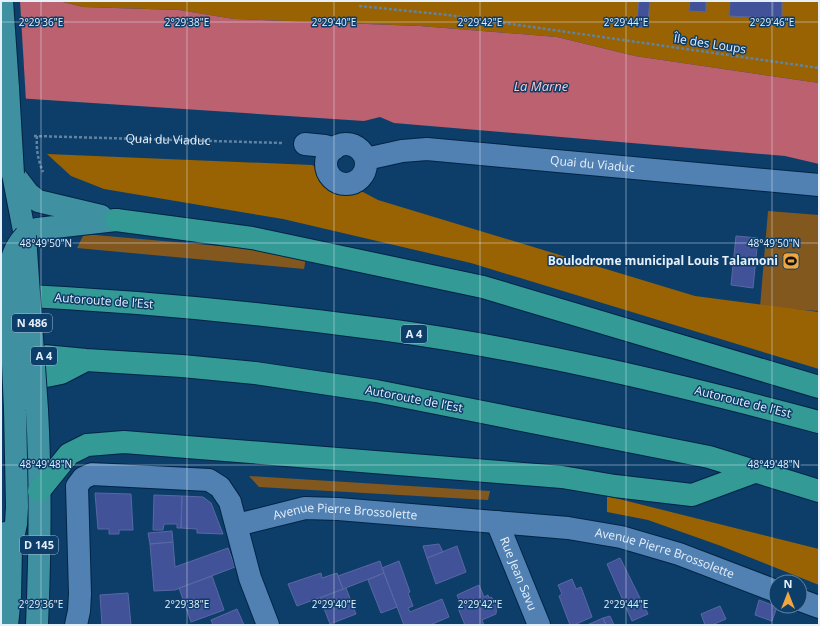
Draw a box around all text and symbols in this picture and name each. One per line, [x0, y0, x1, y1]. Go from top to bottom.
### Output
text: 2°29'36"E [19, 15, 63, 29]
text: 2°29'38"E [165, 15, 209, 29]
text: 2°29'40"E [312, 15, 356, 29]
text: 2°29'42"E [458, 15, 502, 29]
text: 2°29'44"E [604, 15, 648, 29]
text: 2°29'46"E [750, 15, 794, 29]
street label: Île des Loups [672, 29, 748, 58]
water label: La Marne [514, 77, 569, 95]
street label: Quai du Viaduc [125, 130, 211, 149]
street label: Quai du Viaduc [549, 151, 636, 176]
text: 48°49'50"N [20, 236, 72, 250]
text: 48°49'50"N [748, 236, 800, 250]
sports icon: Boulodrome municipal Louis Talamoni [781, 251, 801, 271]
place label: Boulodrome municipal Louis Talamoni [548, 252, 778, 269]
street label: Autoroute de l’Est [54, 289, 154, 312]
road number: N 486 [12, 314, 52, 332]
road number: A 4 [401, 325, 427, 343]
road number: A 4 [31, 347, 57, 365]
street label: Autoroute de l’Est [364, 381, 464, 416]
street label: Autoroute de l’Est [693, 381, 793, 422]
text: 48°49'48"N [20, 457, 72, 471]
text: 48°49'48"N [748, 457, 800, 471]
street label: Avenue Pierre Brossolette [271, 499, 418, 524]
street label: Avenue Pierre Brossolette [594, 524, 737, 582]
street label: Rue Jean Savu [496, 534, 541, 613]
road number: D 145 [20, 536, 58, 554]
north arrow [768, 574, 808, 614]
text: N [784, 576, 792, 591]
text: 2°29'36"E [19, 597, 63, 611]
text: 2°29'38"E [165, 597, 209, 611]
text: 2°29'40"E [312, 597, 356, 611]
text: 2°29'42"E [458, 597, 502, 611]
text: 2°29'44"E [604, 597, 648, 611]

